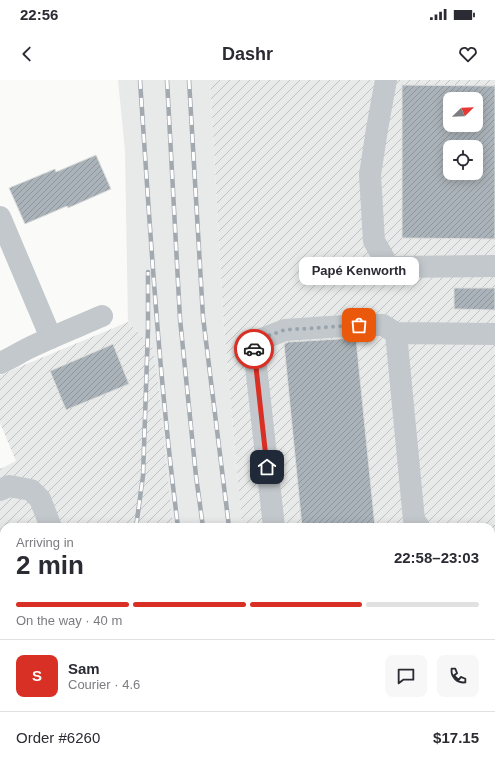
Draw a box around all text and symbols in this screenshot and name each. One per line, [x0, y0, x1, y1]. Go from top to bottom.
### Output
text: 22:56 [20, 6, 58, 23]
icon: back [16, 43, 38, 65]
icon: heart [457, 43, 479, 65]
text: Dashr [222, 44, 273, 64]
north arrow [443, 92, 483, 132]
map controls [443, 92, 483, 180]
button: locate [443, 140, 483, 180]
callout: Papé Kenworth [299, 257, 419, 285]
text: Papé Kenworth [312, 263, 406, 278]
pin [342, 308, 376, 342]
icon: bag [348, 314, 370, 336]
courier [234, 329, 274, 369]
icon: car [243, 338, 265, 360]
pin [250, 450, 284, 484]
icon: home [256, 456, 278, 478]
text: Arriving in [16, 535, 74, 550]
text: 22:58–23:03 [394, 549, 479, 566]
text: 2 min [16, 550, 84, 580]
text: On the way · 40 m [16, 613, 122, 628]
button: chat [385, 655, 427, 697]
button: phone [437, 655, 479, 697]
text: Sam [68, 660, 100, 677]
text: S [32, 667, 42, 684]
text: Courier · 4.6 [68, 677, 140, 692]
text: Order #6260 [16, 729, 100, 746]
text: $17.15 [433, 729, 479, 746]

